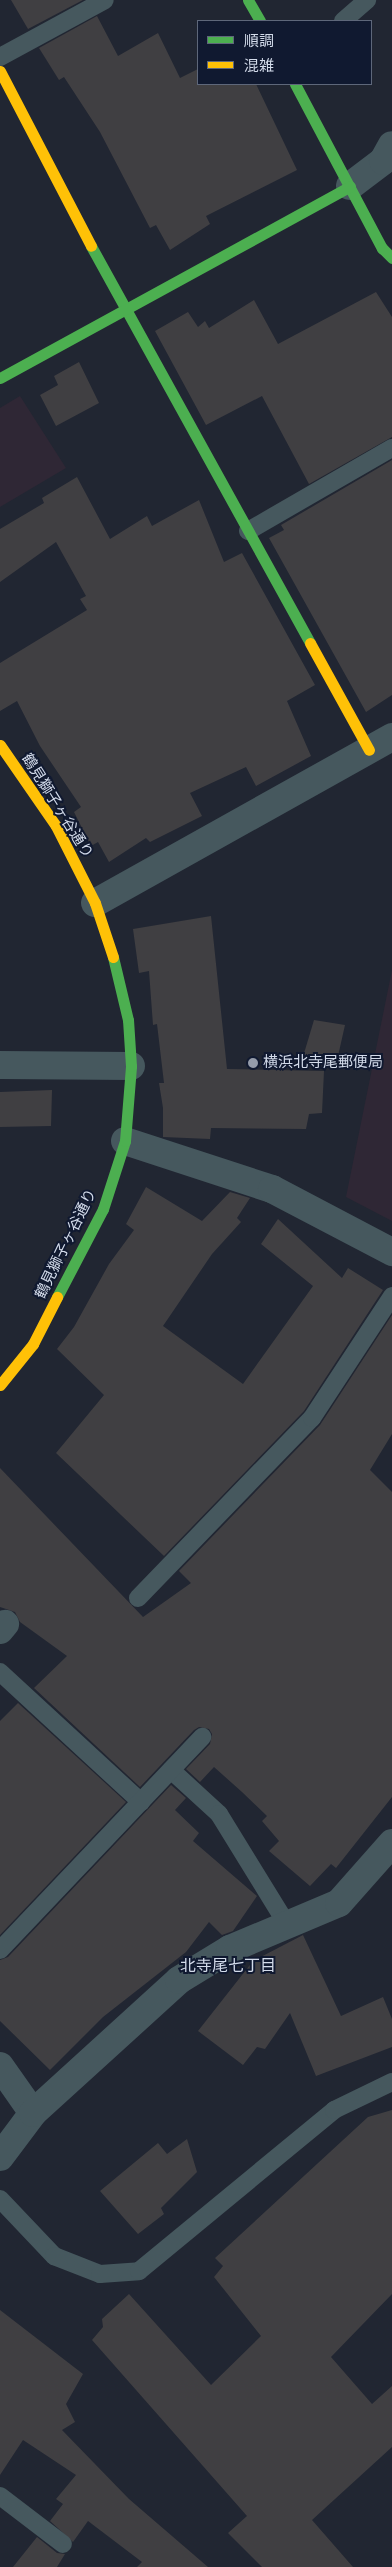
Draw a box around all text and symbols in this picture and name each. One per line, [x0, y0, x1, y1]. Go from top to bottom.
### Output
legend [197, 20, 372, 85]
text: 順調 [244, 32, 274, 50]
text: 混雑 [244, 57, 274, 75]
street label: 鶴見獅子ヶ谷通り [18, 750, 96, 862]
place label: 横浜北寺尾郵便局 [263, 1054, 383, 1072]
marker: 横浜北寺尾郵便局 [247, 1057, 259, 1069]
street label: 鶴見獅子ヶ谷通り [32, 1186, 100, 1302]
district label: 北寺尾七丁目 [180, 1956, 276, 1976]

